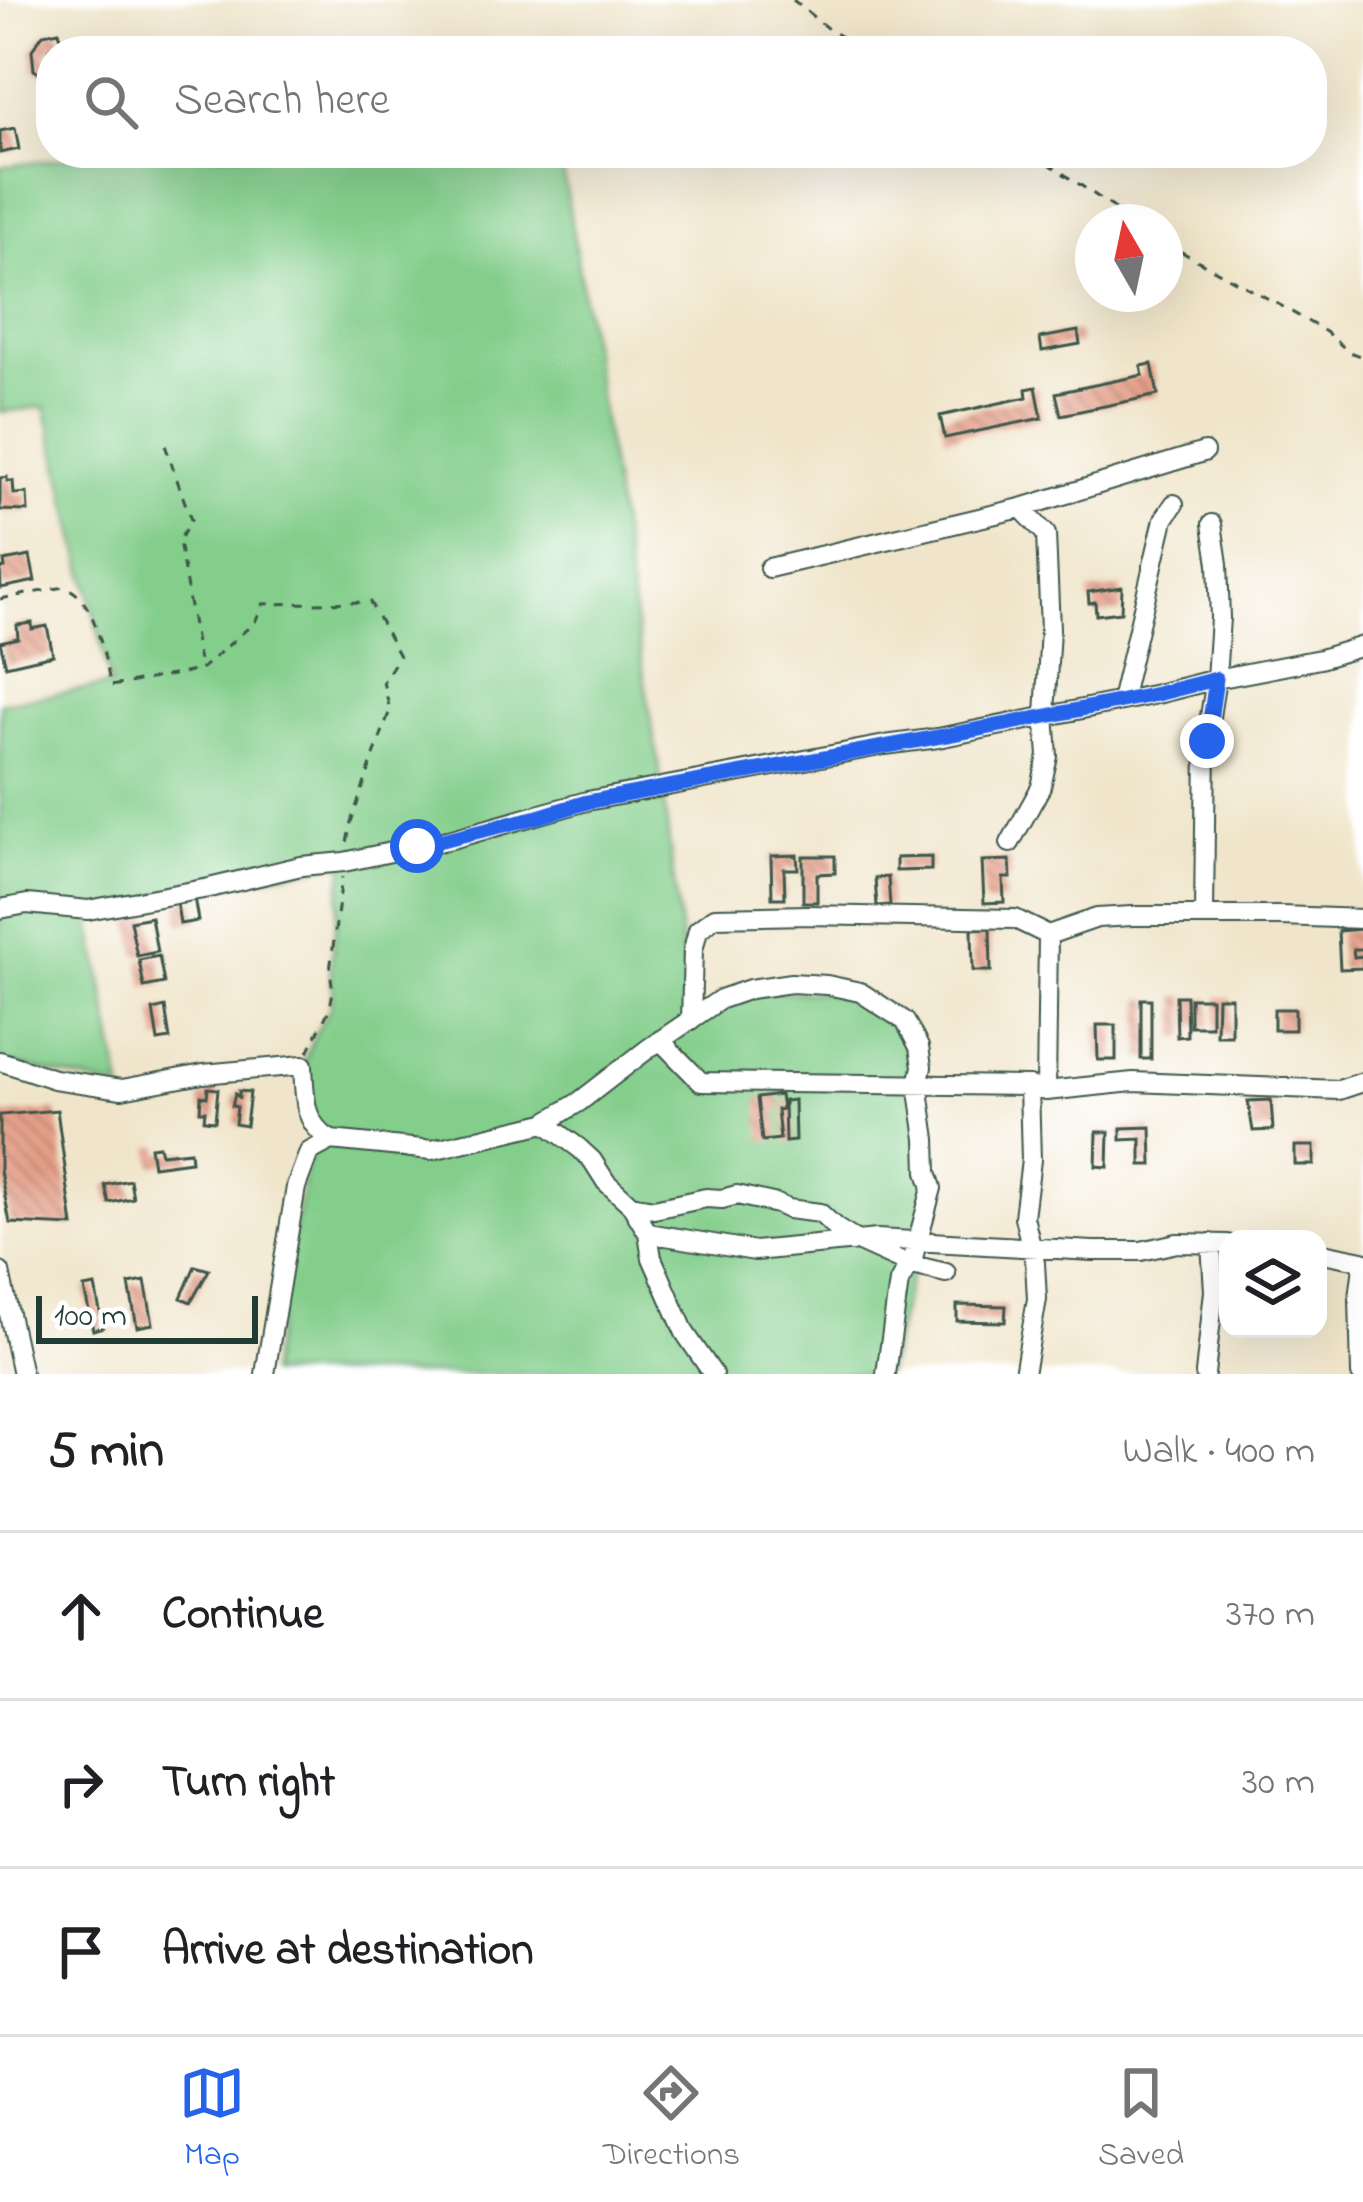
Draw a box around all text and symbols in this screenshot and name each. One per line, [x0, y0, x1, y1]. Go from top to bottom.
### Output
search box [36, 36, 1327, 168]
icon: search [78, 69, 144, 135]
text: Search here [174, 69, 390, 135]
north arrow [1075, 204, 1183, 312]
route end [1180, 714, 1234, 768]
route start [390, 819, 444, 873]
map controls [1219, 1230, 1327, 1338]
button: layers [1219, 1230, 1327, 1338]
scale bar [36, 1290, 258, 1343]
text: 100 m [54, 1293, 127, 1341]
text: 5 min [48, 1415, 164, 1490]
text: Walk · 400 m [1122, 1424, 1315, 1481]
icon: ahead [48, 1583, 114, 1649]
text: Continue [162, 1583, 323, 1649]
text: 370 m [1226, 1587, 1315, 1644]
icon: right [48, 1751, 114, 1817]
text: Turn right [162, 1751, 335, 1817]
text: 30 m [1242, 1755, 1315, 1812]
icon: arrive [48, 1919, 114, 1985]
text: Arrive at destination [162, 1919, 533, 1985]
tab: Map [179, 2060, 245, 2180]
tab: Directions [603, 2060, 740, 2180]
tab: Saved [1098, 2060, 1184, 2180]

